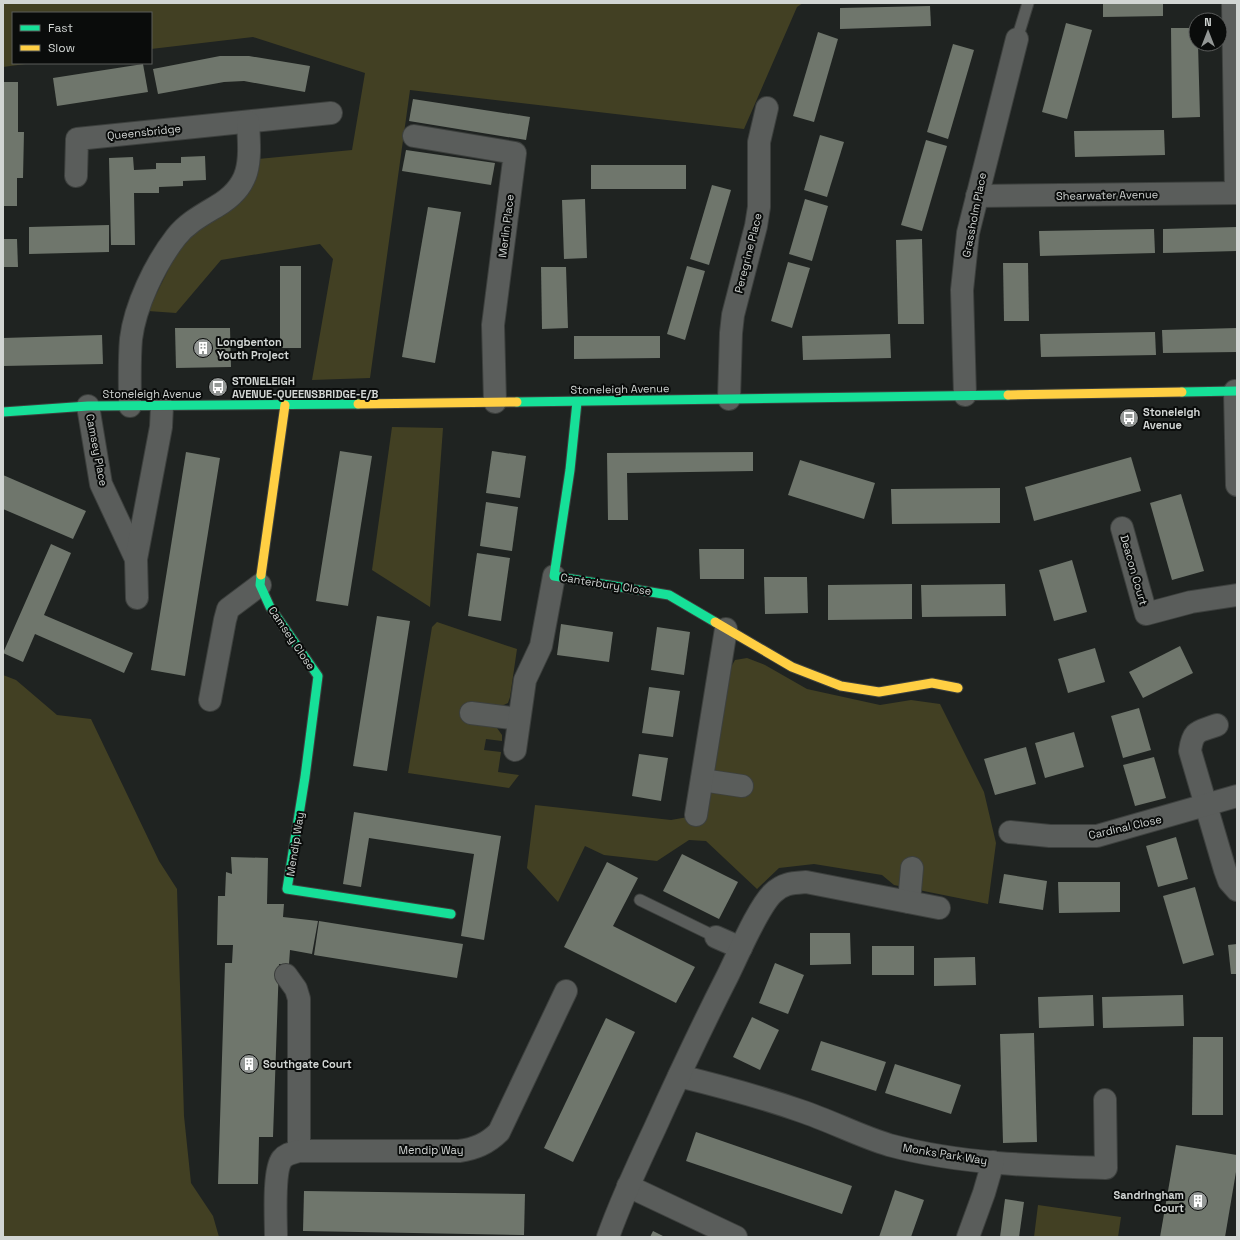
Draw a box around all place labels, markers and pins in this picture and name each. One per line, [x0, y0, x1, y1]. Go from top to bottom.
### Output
place label: Longbenton Youth Project [217, 335, 289, 362]
building icon: Longbenton Youth Project [192, 337, 214, 359]
place label: STONELEIGH AVENUE-QUEENSBRIDGE-E/B [232, 374, 378, 401]
bus stop icon: STONELEIGH AVENUE-QUEENSBRIDGE-E/B [207, 376, 229, 398]
place label: Stoneleigh Avenue [1143, 405, 1201, 432]
bus stop icon: Stoneleigh Avenue [1118, 407, 1140, 429]
building icon: Southgate Court [238, 1053, 260, 1075]
place label: Southgate Court [263, 1057, 352, 1071]
place label: Sandringham Court [1114, 1188, 1184, 1215]
building icon: Sandringham Court [1187, 1190, 1209, 1212]

